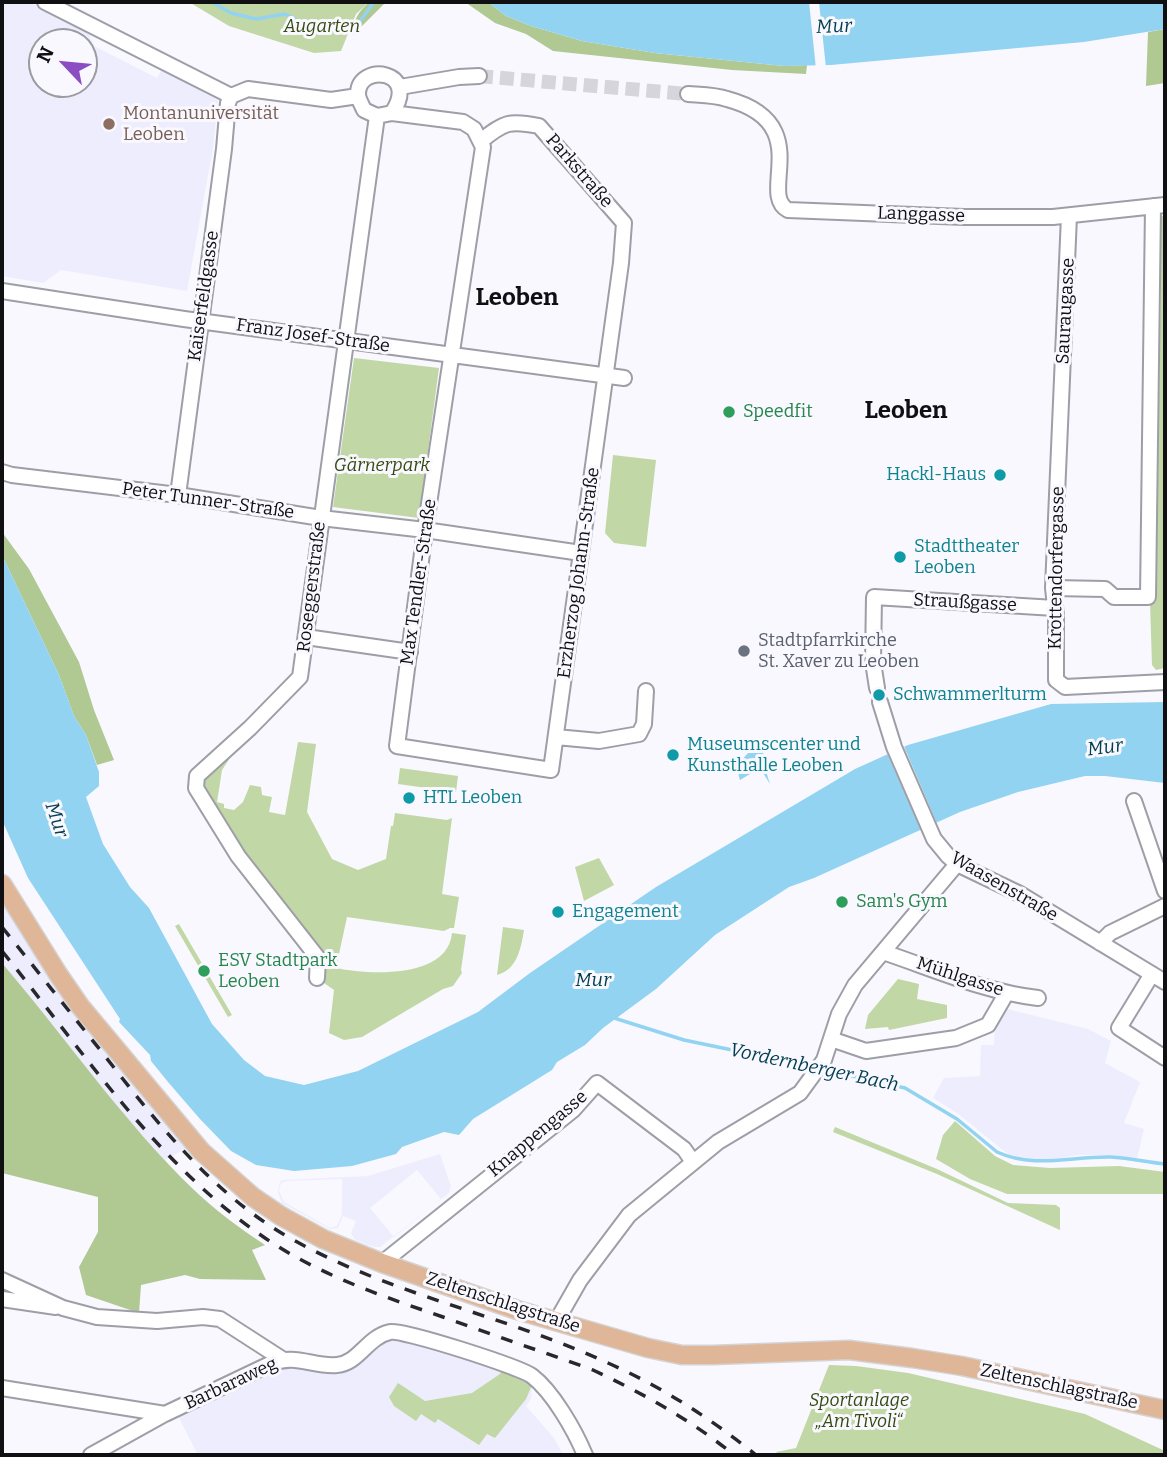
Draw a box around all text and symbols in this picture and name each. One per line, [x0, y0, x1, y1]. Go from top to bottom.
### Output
water label: Mur [816, 15, 852, 39]
park label: Augarten [284, 16, 360, 38]
north arrow [28, 28, 98, 98]
text: N [32, 43, 59, 66]
place label: Montanuniversität Leoben [123, 103, 279, 146]
marker: Montanuniversität Leoben [101, 116, 117, 132]
street label: Parkstraße [541, 130, 617, 212]
street label: Langgasse [877, 203, 965, 227]
street label: Kaiserfeldgasse [184, 229, 224, 363]
street label: Sauraugasse [1052, 257, 1080, 365]
district label: Leoben [475, 284, 559, 312]
street label: Franz Josef-Straße [235, 315, 391, 357]
district label: Leoben [864, 397, 948, 425]
place label: Speedfit [743, 401, 813, 423]
marker: Speedfit [721, 404, 737, 420]
park label: Gärnerpark [334, 455, 430, 477]
place label: Hackl-Haus [886, 464, 986, 486]
street label: Erzherzog Johann-Straße [553, 466, 605, 680]
marker: Hackl-Haus [992, 467, 1008, 483]
street label: Peter Tunner-Straße [120, 478, 296, 524]
street label: Krottendorfergasse [1045, 486, 1069, 650]
street label: Max Tendler-Straße [397, 498, 441, 666]
street label: Roseggerstraße [293, 520, 331, 654]
place label: Stadttheater Leoben [914, 536, 1019, 578]
marker: Stadttheater Leoben [892, 549, 908, 565]
street label: Straußgasse [913, 590, 1017, 616]
place label: Stadtpfarrkirche St. Xaver zu Leoben [758, 630, 919, 672]
marker: Stadtpfarrkirche St. Xaver zu Leoben [736, 643, 752, 659]
place label: Schwammerlturm [893, 684, 1047, 706]
marker: Schwammerlturm [871, 687, 887, 703]
place label: Museumscenter und Kunsthalle Leoben [687, 734, 861, 776]
water label: Mur [1086, 735, 1124, 761]
marker: Museumscenter und Kunsthalle Leoben [665, 747, 681, 763]
place label: HTL Leoben [423, 787, 522, 809]
marker: HTL Leoben [401, 790, 417, 806]
water label: Mur [39, 799, 73, 841]
street label: Waasenstraße [947, 848, 1061, 926]
place label: Sam's Gym [856, 891, 948, 913]
marker: Sam's Gym [834, 894, 850, 910]
place label: Engagement [572, 901, 679, 923]
marker: Engagement [550, 904, 566, 920]
place label: ESV Stadtpark Leoben [218, 950, 337, 992]
street label: Mühlgasse [914, 953, 1006, 1001]
marker: ESV Stadtpark Leoben [196, 963, 212, 979]
water label: Mur [575, 970, 611, 992]
water label: Vordernberger Bach [727, 1039, 901, 1097]
street label: Knappengasse [484, 1086, 592, 1182]
street label: Zeltenschlagstraße [423, 1268, 583, 1338]
street label: Barbaraweg [181, 1353, 281, 1415]
street label: Zeltenschlagstraße [978, 1360, 1140, 1414]
park label: Sportanlage „Am Tivoli“ [809, 1390, 909, 1432]

